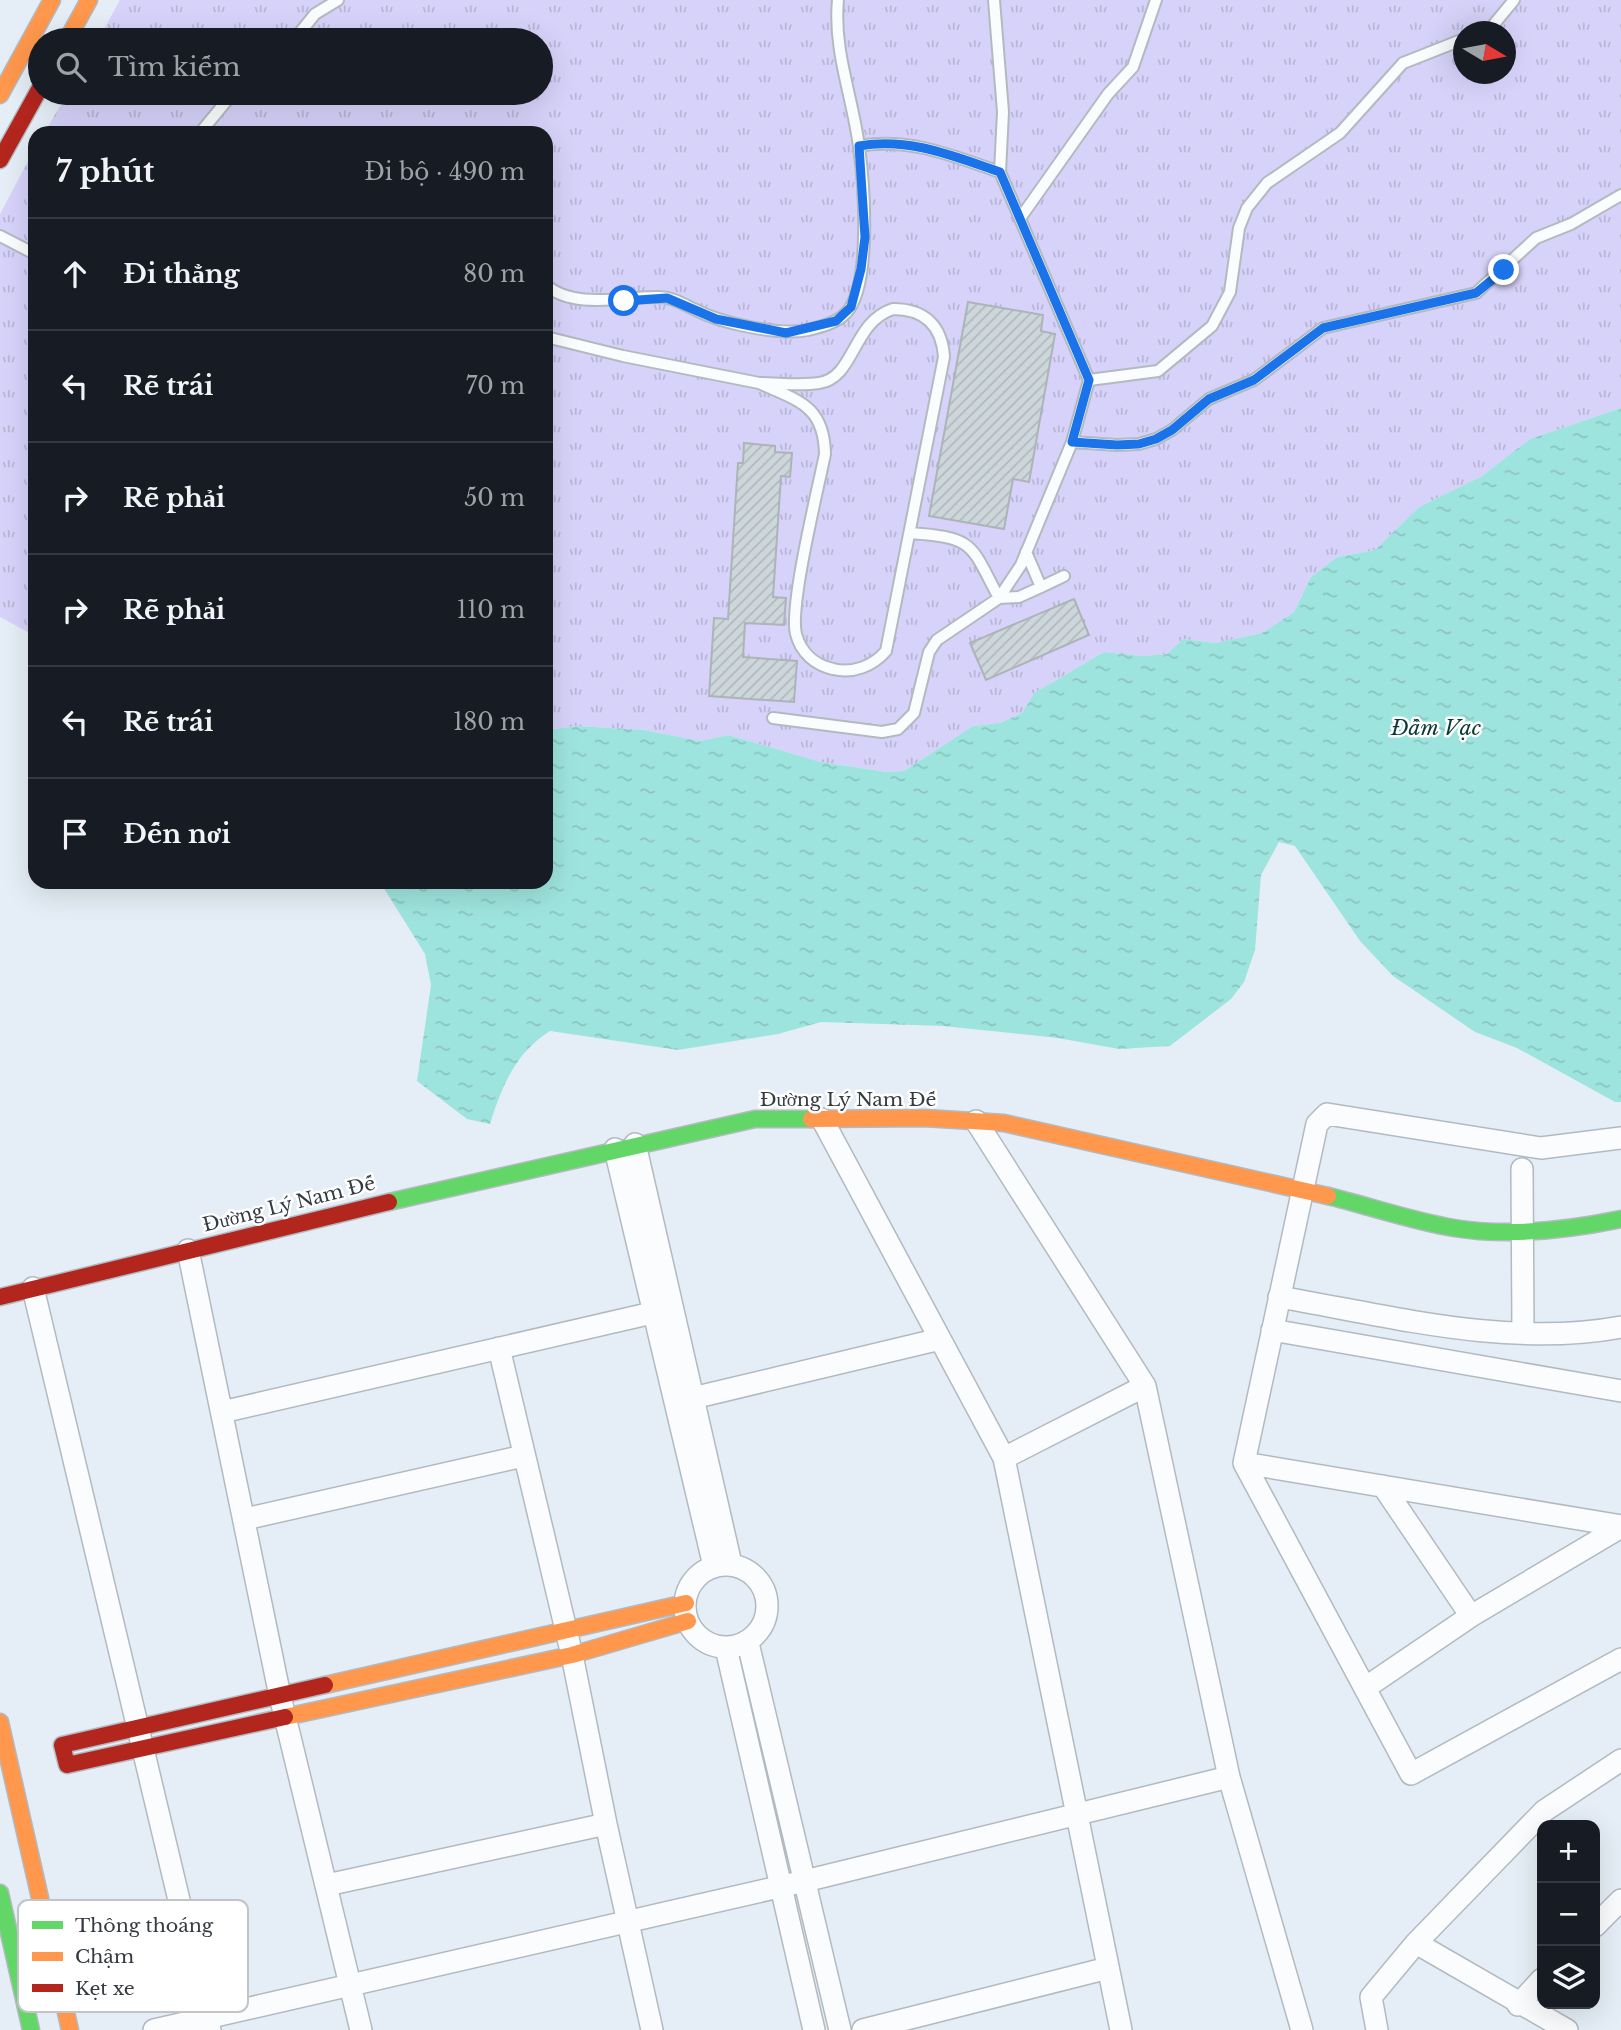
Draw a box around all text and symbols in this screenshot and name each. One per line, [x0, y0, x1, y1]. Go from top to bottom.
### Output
north arrow [1453, 21, 1516, 84]
search box [28, 28, 553, 105]
icon: search [52, 48, 90, 86]
text: Tìm kiếm [108, 51, 240, 83]
text: 7 phút [56, 153, 155, 190]
text: Đi bộ · 490 m [364, 158, 525, 186]
route end [1488, 254, 1519, 285]
icon: ahead [56, 255, 94, 293]
text: Đi thẳng [123, 258, 239, 290]
text: 80 m [463, 260, 525, 288]
route start [608, 285, 639, 316]
icon: left [56, 367, 94, 405]
text: Rẽ trái [123, 370, 213, 402]
text: 70 m [466, 372, 525, 400]
icon: right [56, 479, 94, 517]
text: Rẽ phải [123, 482, 225, 514]
text: 50 m [464, 484, 525, 512]
icon: right [56, 591, 94, 629]
text: Rẽ phải [123, 594, 225, 626]
text: 110 m [457, 596, 525, 624]
icon: left [56, 703, 94, 741]
text: Rẽ trái [123, 706, 213, 738]
text: 180 m [453, 708, 525, 736]
water label: Đầm Vạc [1390, 715, 1482, 741]
icon: arrive [56, 815, 94, 853]
text: Đến nơi [123, 818, 231, 850]
street label: Đường Lý Nam Đế [760, 1088, 936, 1111]
street label: Đường Lý Nam Đế [200, 1171, 378, 1237]
map controls [1537, 1820, 1600, 2009]
button: + [1537, 1820, 1600, 1883]
button: − [1537, 1883, 1600, 1946]
legend [18, 1900, 248, 2012]
text: Thông thoáng [75, 1914, 214, 1937]
text: Chậm [75, 1945, 134, 1968]
button: layers [1537, 1946, 1600, 2009]
text: Kẹt xe [75, 1977, 135, 2000]

